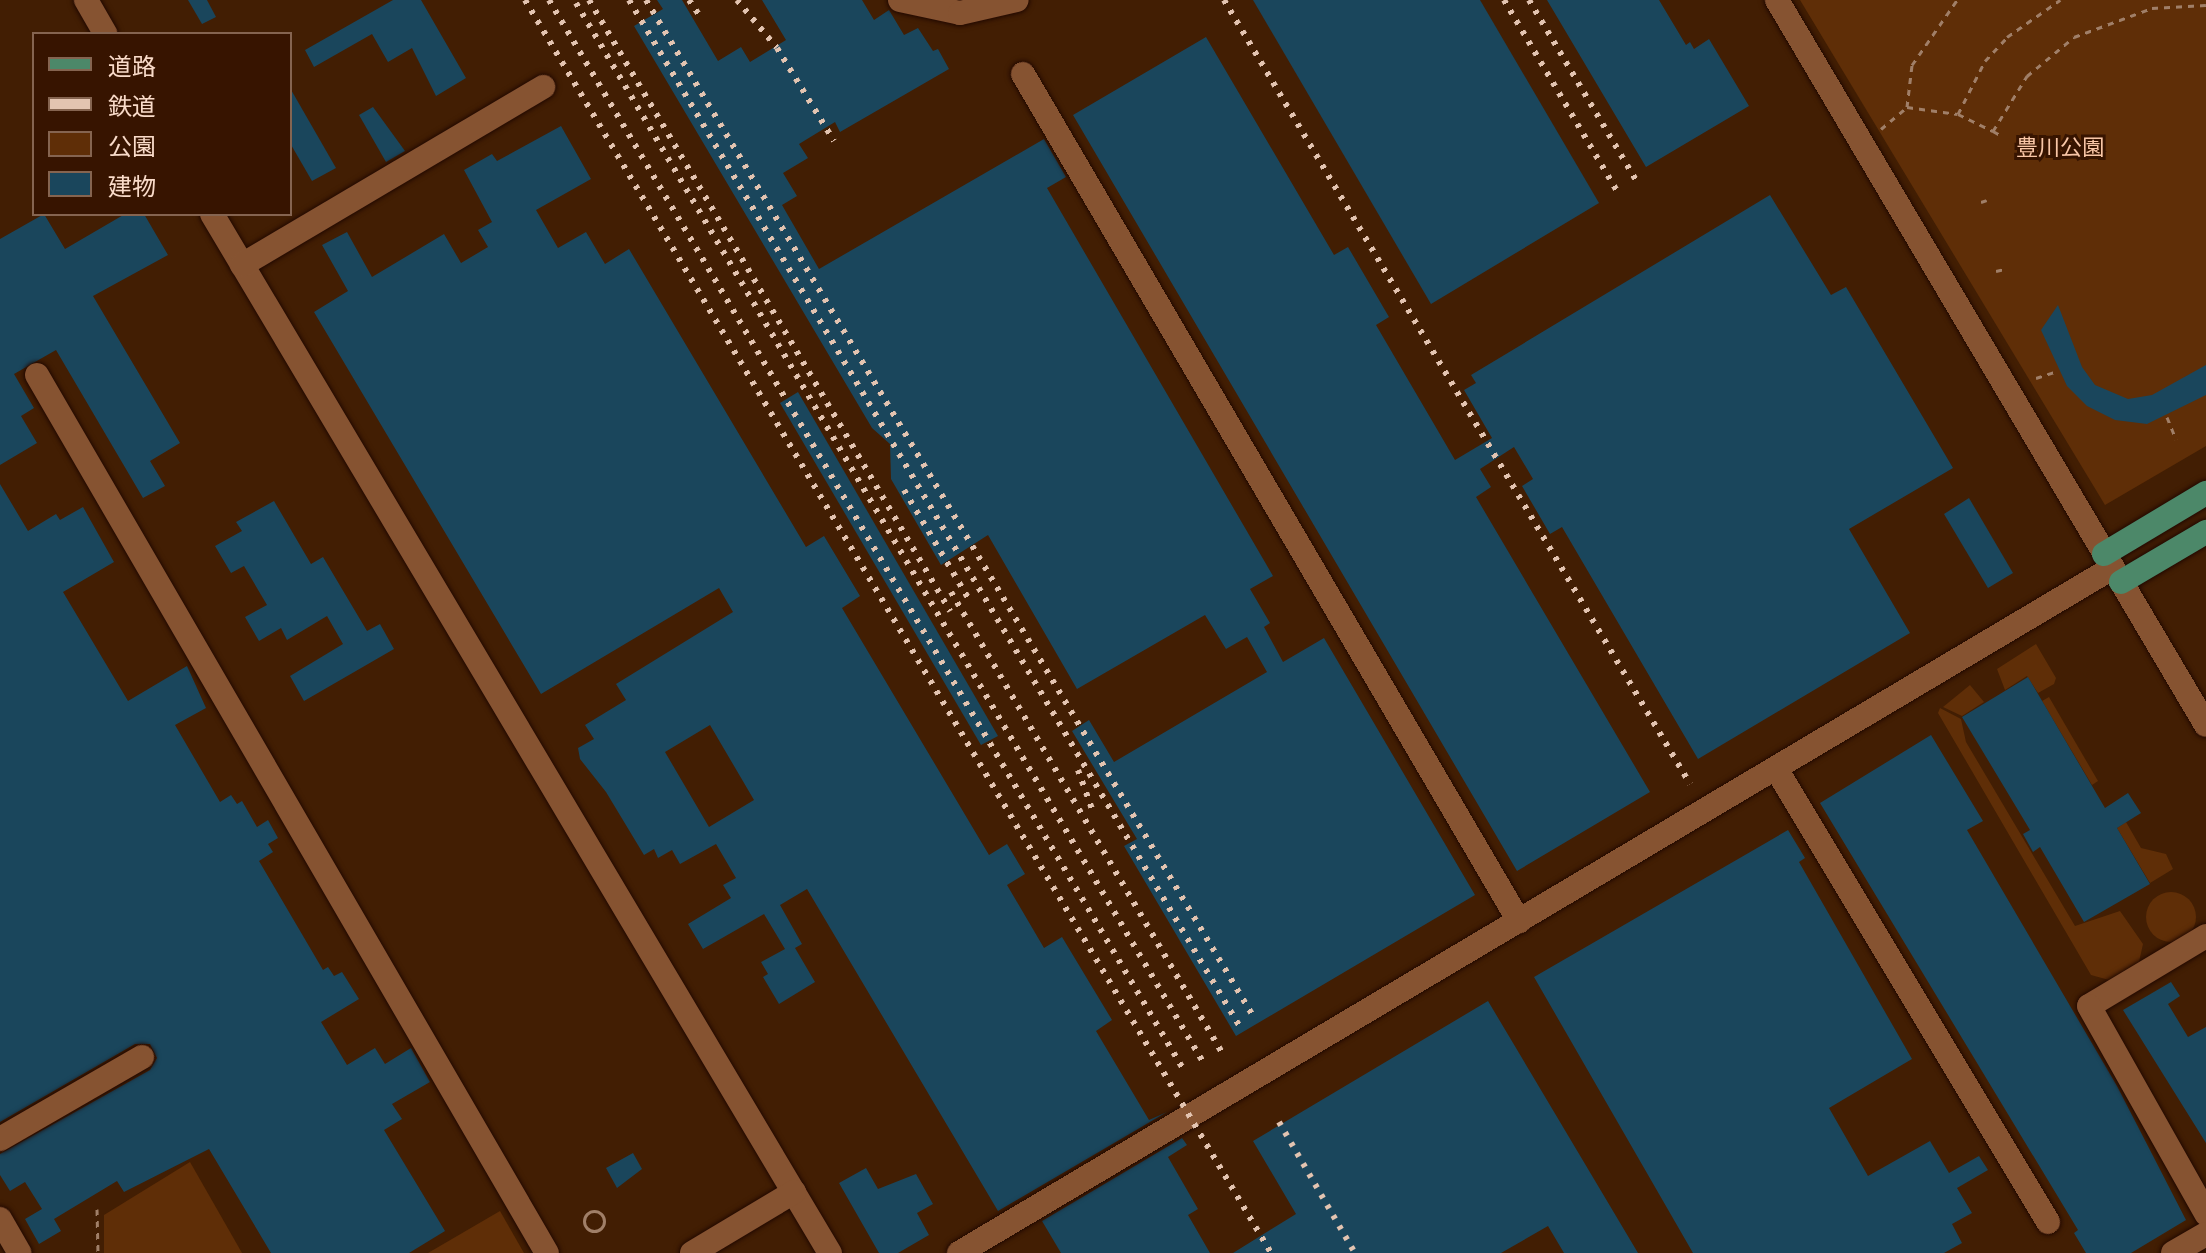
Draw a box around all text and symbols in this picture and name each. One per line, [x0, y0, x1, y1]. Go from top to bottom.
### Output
legend [32, 32, 292, 216]
text: 道路 [108, 50, 156, 82]
text: 鉄道 [108, 90, 156, 122]
text: 公園 [108, 130, 156, 162]
park label: 豊川公園 [2016, 135, 2104, 161]
text: 建物 [108, 170, 156, 202]

